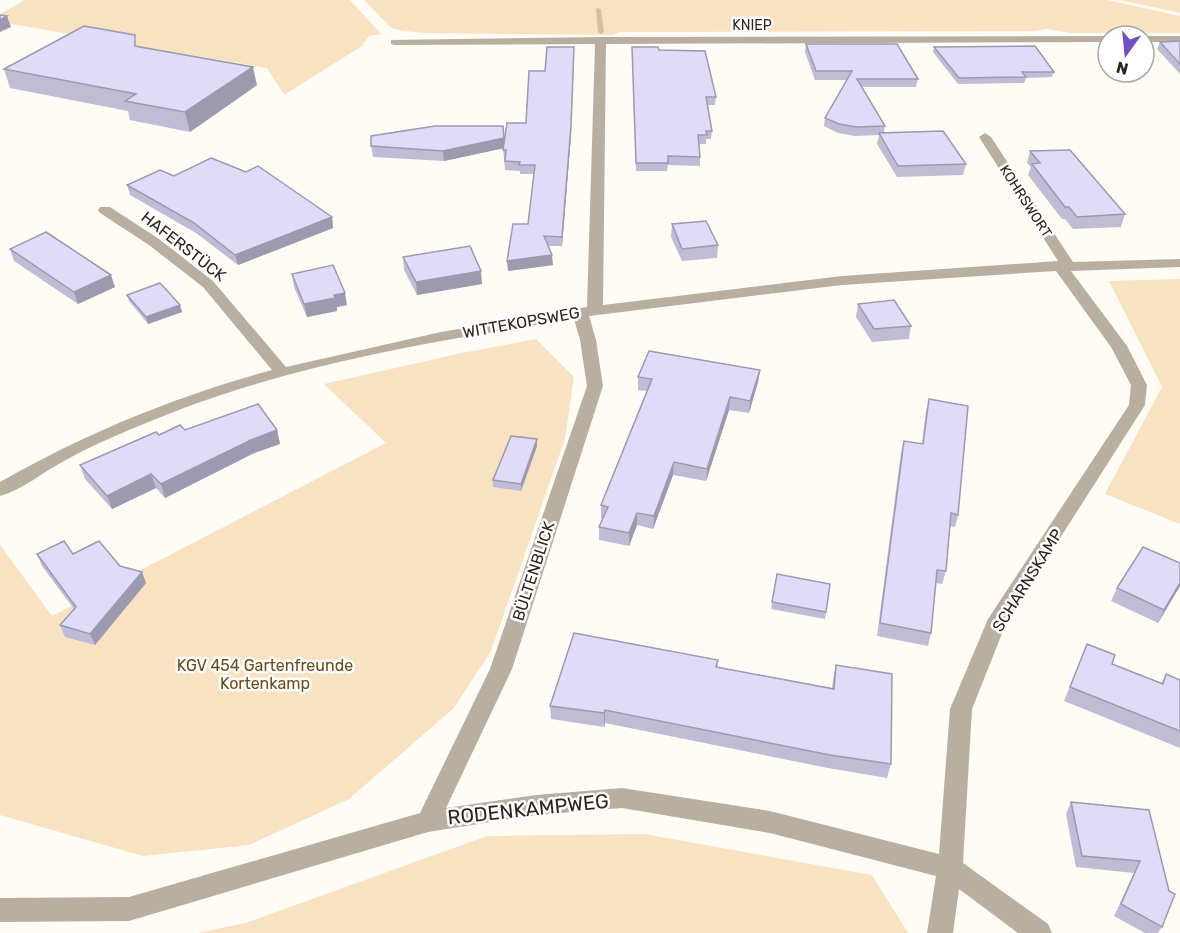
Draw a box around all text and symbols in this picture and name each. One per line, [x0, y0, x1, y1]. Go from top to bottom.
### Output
street label: KNIEP [732, 17, 772, 34]
north arrow [1096, 24, 1156, 84]
text: N [1114, 57, 1130, 79]
street label: KOHRSWORT [996, 162, 1055, 241]
street label: HAFERSTÜCK [138, 207, 230, 286]
street label: WITTEKOPSWEG [461, 303, 581, 342]
street label: BÜLTENBLICK [508, 519, 559, 623]
street label: SCHARNSKAMP [988, 525, 1067, 635]
park label: KGV 454 Gartenfreunde Kortenkamp [177, 656, 353, 693]
street label: RODENKAMPWEG [446, 789, 610, 829]

